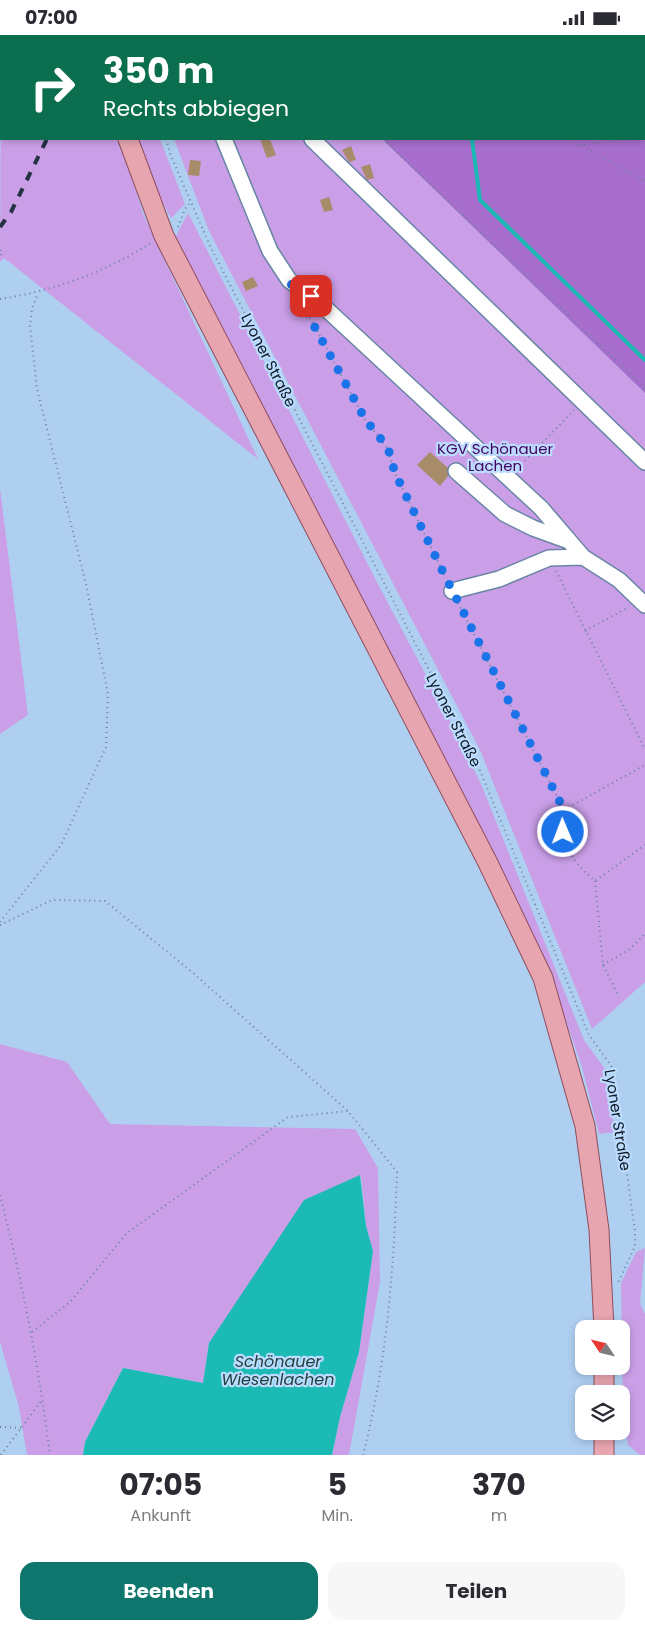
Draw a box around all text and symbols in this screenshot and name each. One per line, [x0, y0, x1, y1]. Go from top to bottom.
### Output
text: 07:00 [25, 4, 78, 31]
text: 350 m [103, 46, 214, 95]
icon: right [20, 55, 85, 120]
text: Rechts abbiegen [103, 93, 289, 124]
pin [290, 275, 332, 317]
icon: arrive [297, 282, 325, 310]
street label: Lyoner Straße [236, 310, 302, 410]
park label: KGV Schönauer Lachen [437, 438, 553, 476]
street label: Lyoner Straße [421, 670, 487, 770]
position arrow [536, 805, 588, 857]
street label: Lyoner Straße [600, 1068, 636, 1172]
north arrow [575, 1320, 630, 1375]
map controls [575, 1320, 630, 1440]
water label: Schönauer Wiesenlachen [222, 1350, 334, 1391]
button: layers [575, 1385, 630, 1440]
text: 07:05 [119, 1463, 202, 1506]
text: 5 [327, 1463, 347, 1506]
text: 370 [472, 1463, 526, 1506]
text: Ankunft [130, 1504, 191, 1527]
text: Min. [322, 1504, 353, 1527]
text: m [491, 1504, 507, 1527]
button: Beenden [20, 1562, 318, 1620]
button: Teilen [328, 1562, 625, 1620]

